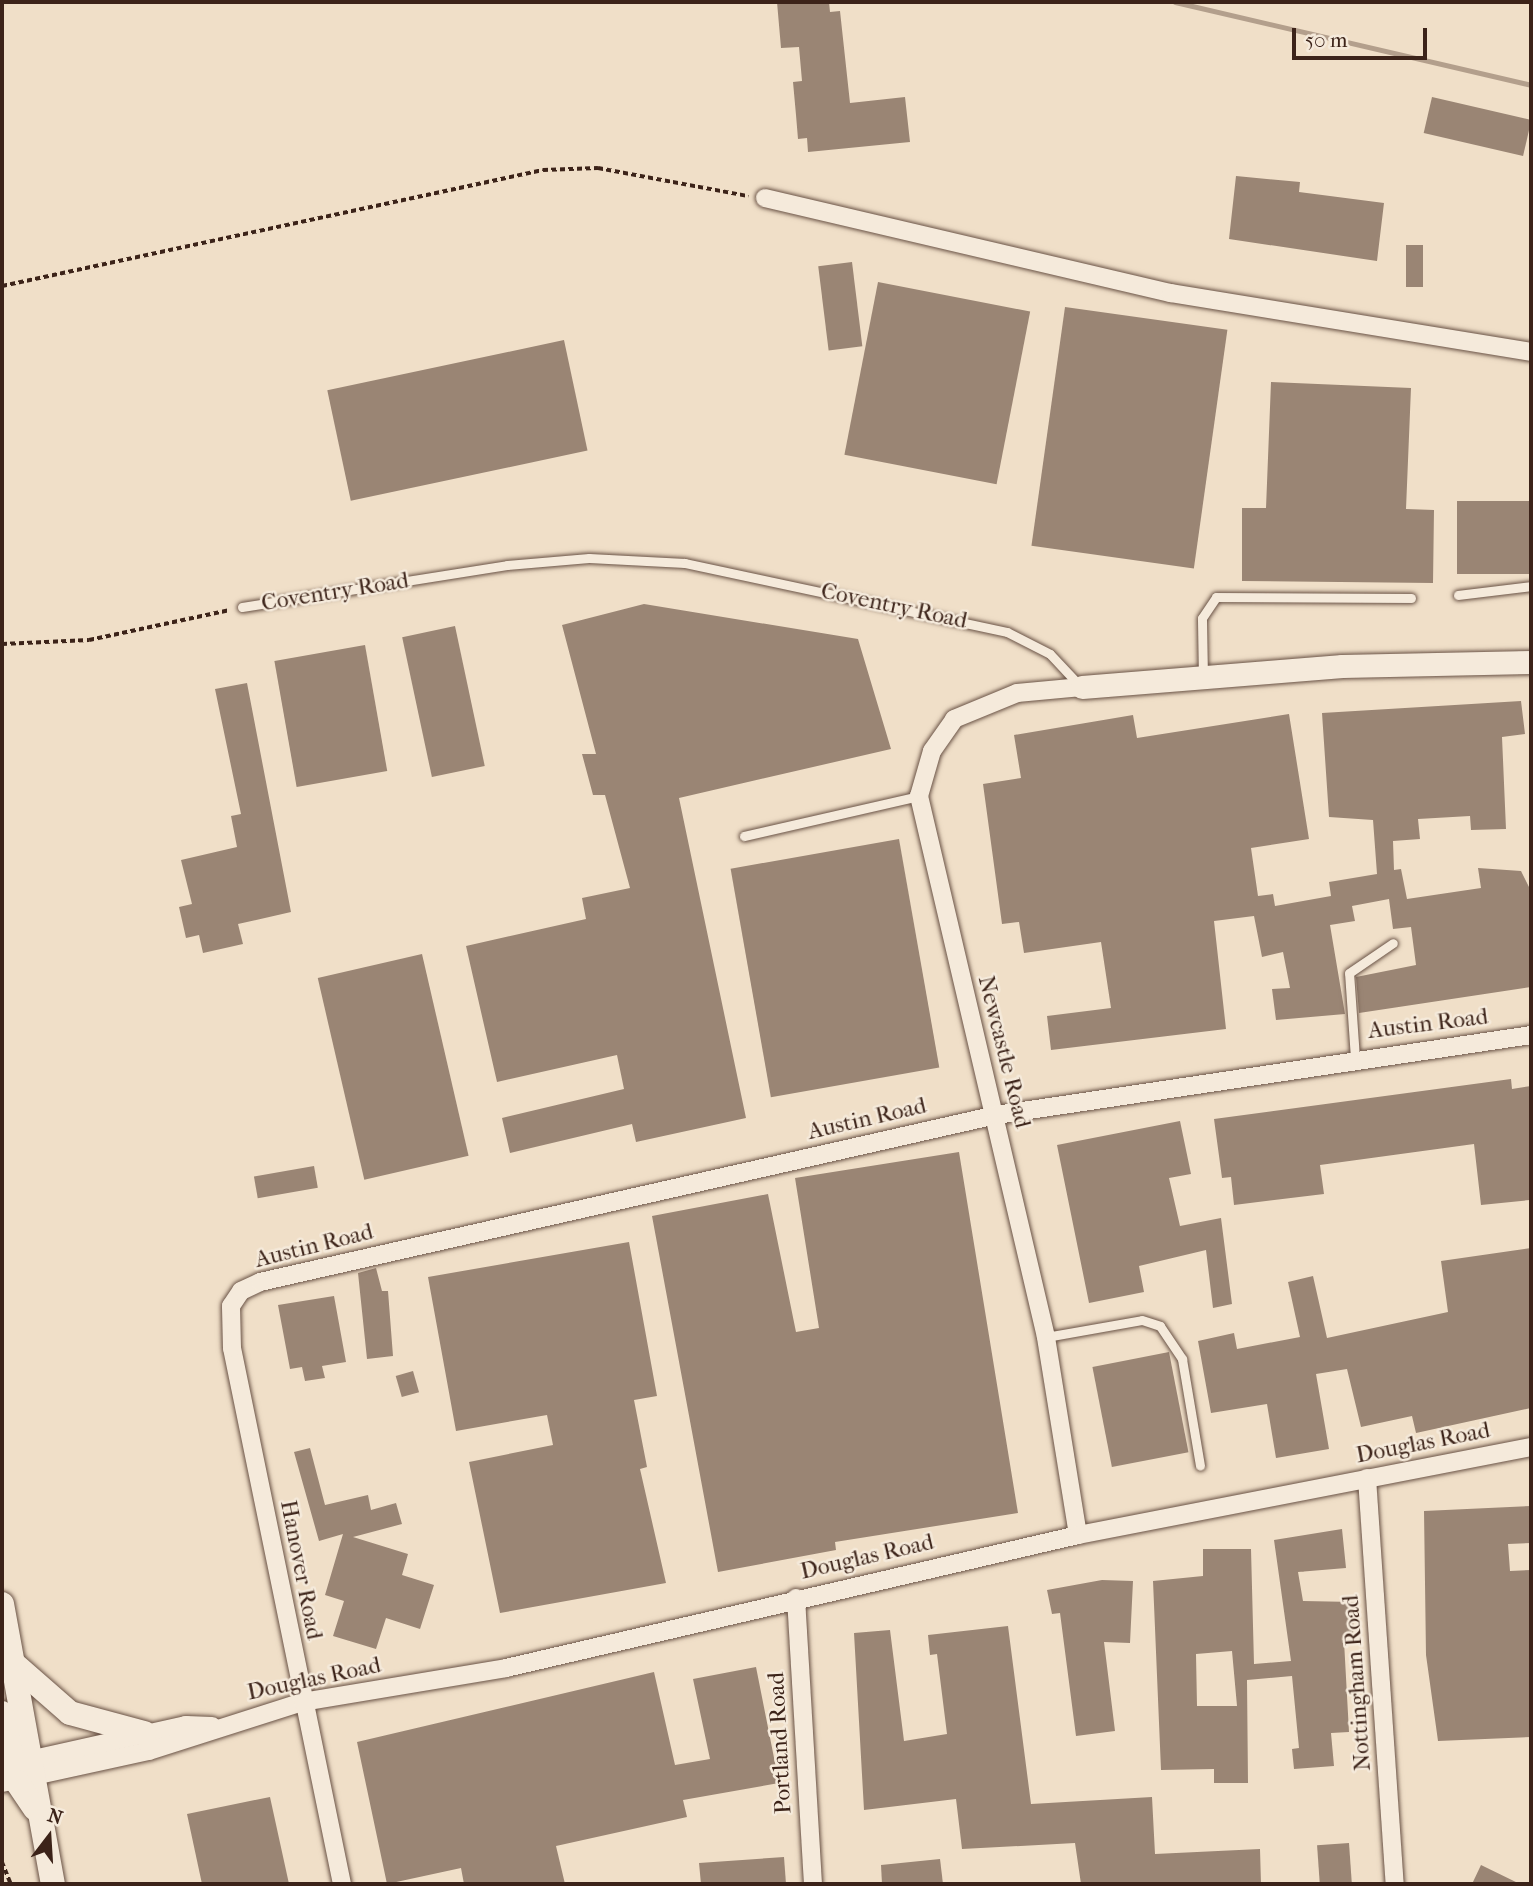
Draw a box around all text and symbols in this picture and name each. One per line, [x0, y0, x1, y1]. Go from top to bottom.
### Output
scale bar [1295, 14, 1430, 58]
text: 50 m [1305, 28, 1348, 52]
street label: Coventry Road [259, 567, 411, 617]
street label: Coventry Road [818, 577, 970, 635]
street label: Newcastle Road [972, 973, 1036, 1131]
street label: Austin Road [1366, 1003, 1490, 1045]
street label: Austin Road [805, 1092, 929, 1146]
street label: Austin Road [252, 1218, 376, 1274]
street label: Douglas Road [1354, 1416, 1492, 1470]
street label: Hanover Road [274, 1498, 328, 1642]
street label: Douglas Road [798, 1528, 936, 1586]
street label: Nottingham Road [1337, 1594, 1377, 1772]
street label: Douglas Road [245, 1651, 383, 1707]
street label: Portland Road [763, 1671, 797, 1815]
north arrow [14, 1802, 84, 1872]
text: N [45, 1804, 65, 1830]

